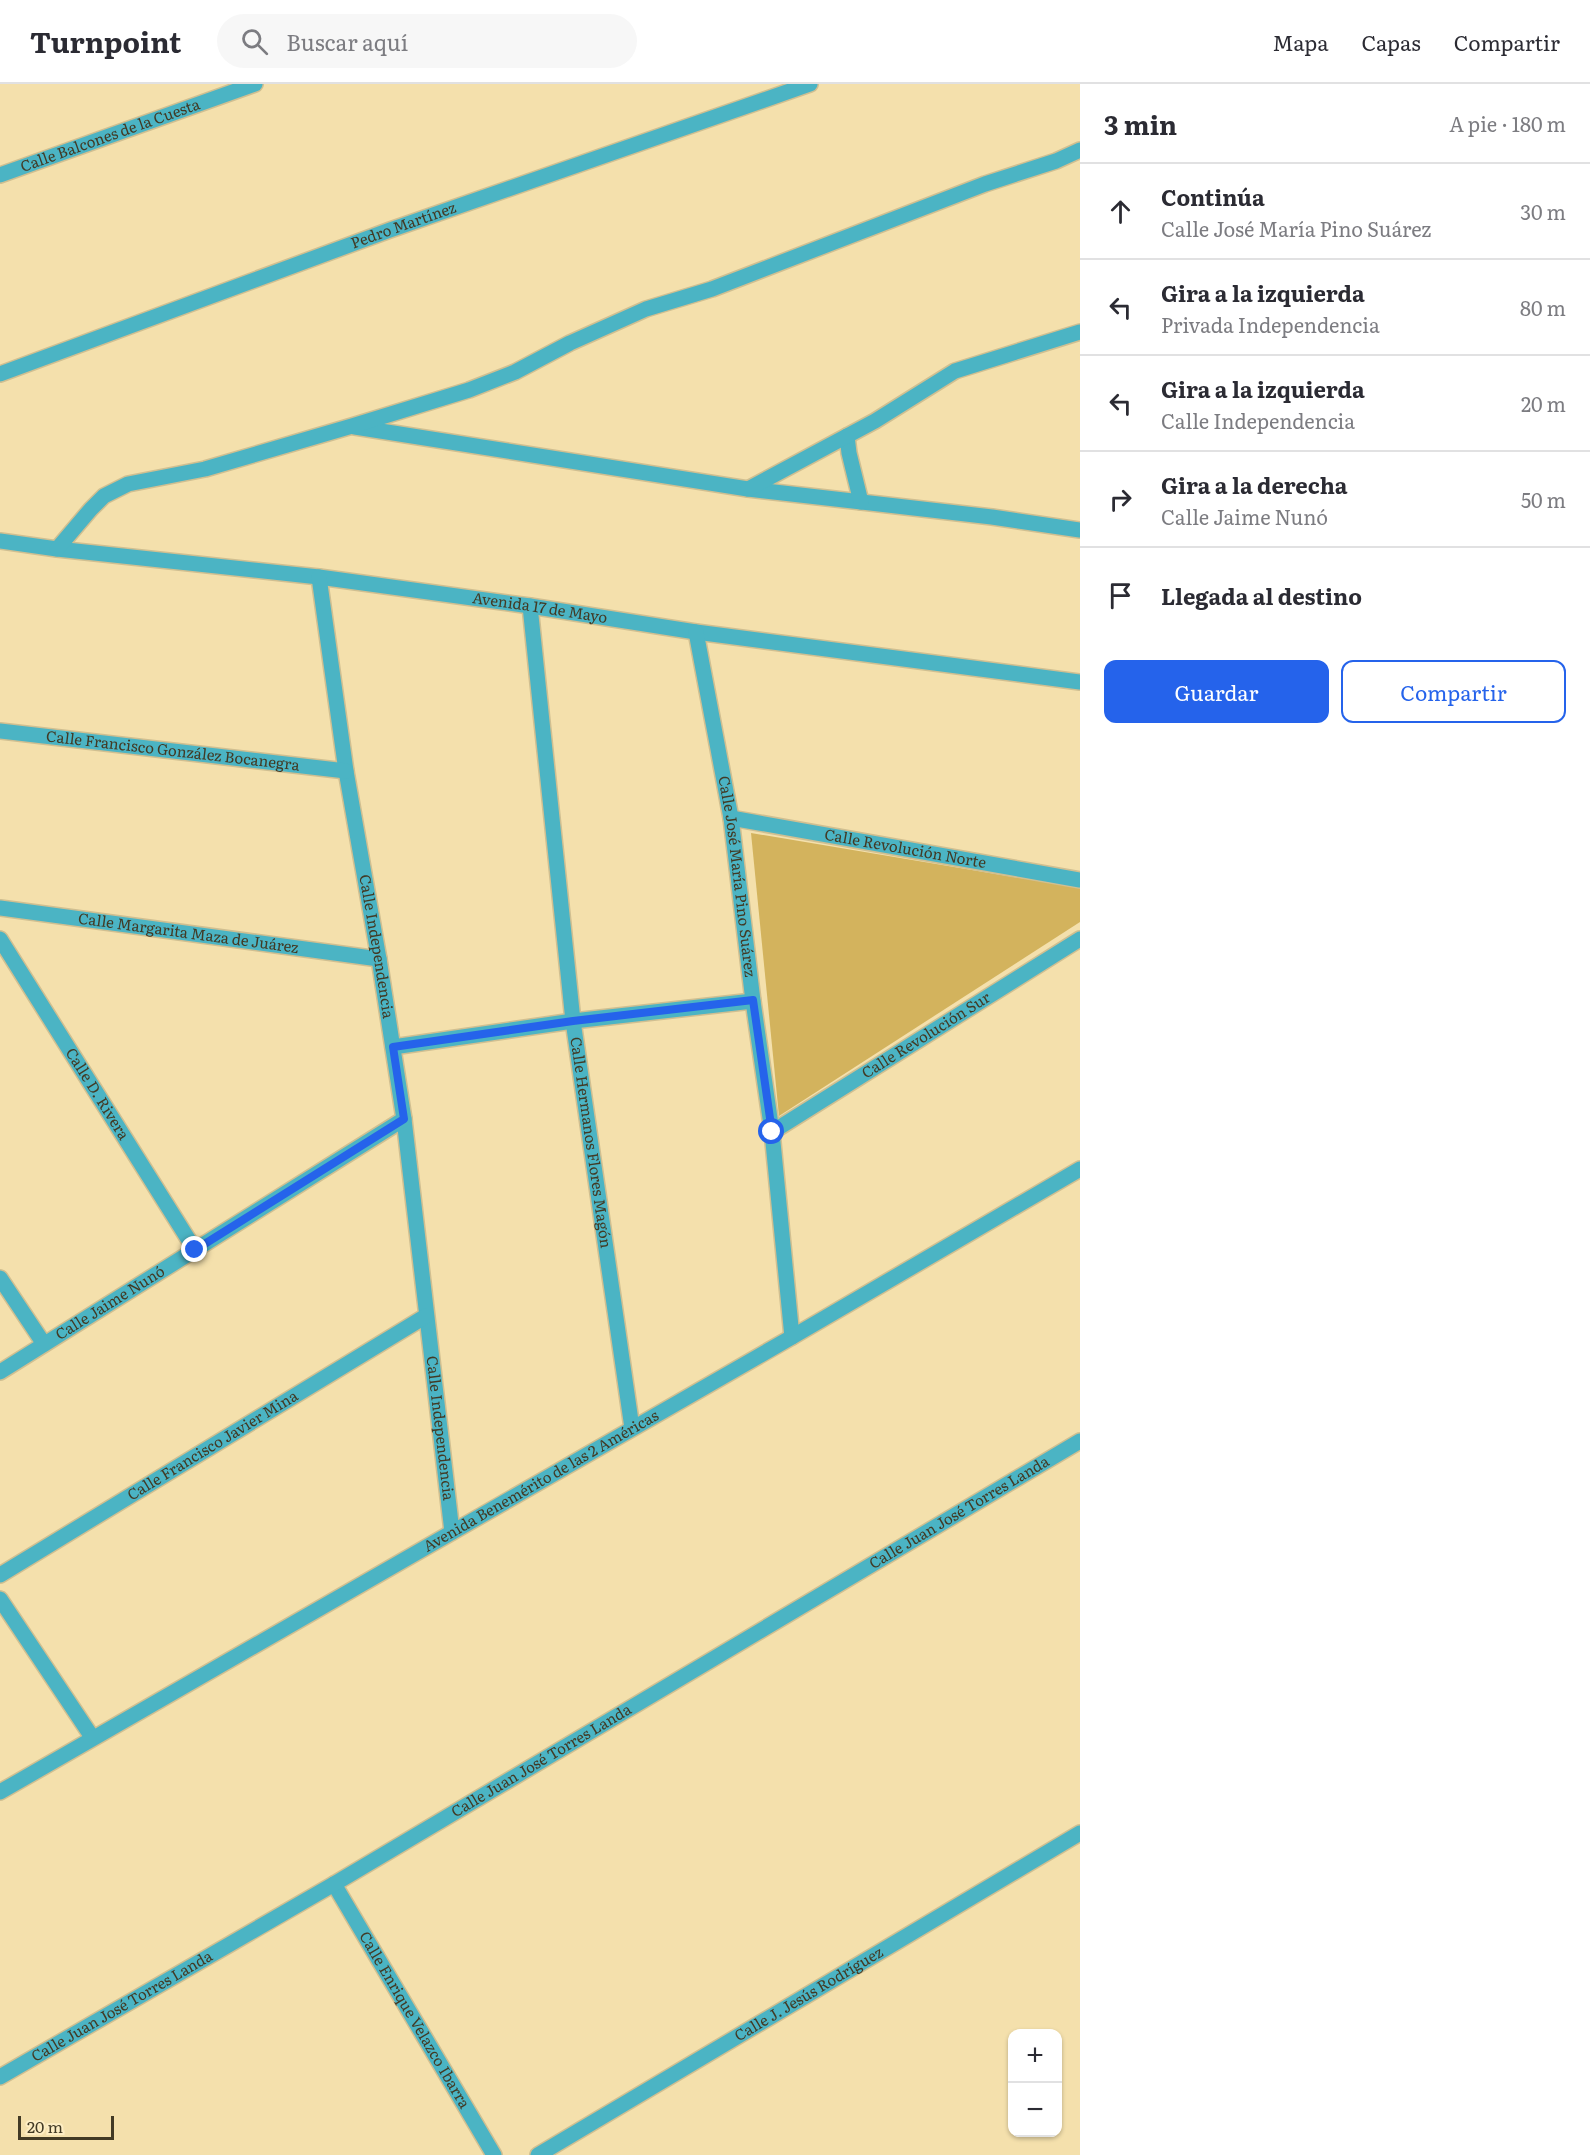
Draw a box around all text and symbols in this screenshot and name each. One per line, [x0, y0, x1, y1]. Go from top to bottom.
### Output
search box [217, 14, 637, 68]
text: Turnpoint [30, 20, 181, 62]
icon: search [238, 25, 271, 58]
text: Buscar aquí [286, 25, 408, 58]
text: Mapa [1272, 26, 1329, 57]
text: Capas [1362, 26, 1421, 57]
text: Compartir [1454, 26, 1560, 57]
street label: Calle Balcones de la Cuesta [17, 91, 204, 177]
text: 3 min [1104, 104, 1177, 143]
text: A pie · 180 m [1449, 108, 1566, 138]
text: Continúa [1161, 180, 1265, 213]
street label: Pedro Martínez [347, 195, 459, 254]
icon: ahead [1104, 195, 1137, 228]
text: 30 m [1520, 196, 1566, 226]
text: Calle José María Pino Suárez [1161, 213, 1431, 243]
text: Gira a la izquierda [1161, 276, 1365, 309]
icon: left [1104, 291, 1137, 324]
text: 80 m [1520, 292, 1566, 322]
text: Privada Independencia [1161, 309, 1380, 339]
text: Gira a la izquierda [1161, 372, 1365, 405]
icon: left [1104, 387, 1137, 420]
text: 20 m [1521, 388, 1566, 418]
text: Calle Independencia [1161, 405, 1355, 435]
text: Gira a la derecha [1161, 468, 1348, 501]
icon: right [1104, 483, 1137, 516]
text: 50 m [1521, 484, 1566, 514]
text: Calle Jaime Nunó [1161, 501, 1328, 531]
icon: arrive [1104, 579, 1137, 612]
text: Llegada al destino [1161, 579, 1362, 612]
street label: Avenida 17 de Mayo [471, 585, 609, 628]
button: Guardar [1104, 660, 1329, 723]
button: Compartir [1341, 660, 1566, 723]
street label: Calle Francisco González Bocanegra [45, 723, 302, 776]
street label: Calle José María Pino Suárez [713, 774, 763, 978]
street label: Calle Revolución Norte [823, 822, 988, 873]
street label: Calle Independencia [354, 872, 401, 1021]
street label: Calle Margarita Maza de Juárez [77, 906, 300, 958]
street label: Calle Revolución Sur [857, 985, 994, 1083]
street label: Calle Hermanos Flores Magón [565, 1035, 619, 1250]
street label: Calle D. Rivera [61, 1043, 137, 1145]
route start [758, 1118, 784, 1144]
route end [181, 1236, 207, 1262]
street label: Calle Jaime Nunó [50, 1259, 169, 1345]
street label: Calle Independencia [422, 1354, 461, 1503]
street label: Calle Francisco Javier Mina [122, 1383, 303, 1505]
street label: Avenida Benemérito de las 2 Américas [418, 1403, 662, 1557]
street label: Calle Juan José Torres Landa [864, 1448, 1054, 1574]
street label: Calle Juan José Torres Landa [446, 1697, 636, 1822]
street label: Calle Enrique Velazco Ibarra [354, 1926, 477, 2113]
street label: Calle J. Jesús Rodríguez [729, 1940, 887, 2046]
street label: Calle Juan José Torres Landa [26, 1943, 217, 2067]
map controls [1008, 2029, 1062, 2137]
button: + [1008, 2029, 1062, 2083]
button: − [1008, 2083, 1062, 2137]
scale bar [18, 2113, 114, 2140]
text: 20 m [27, 2114, 63, 2138]

